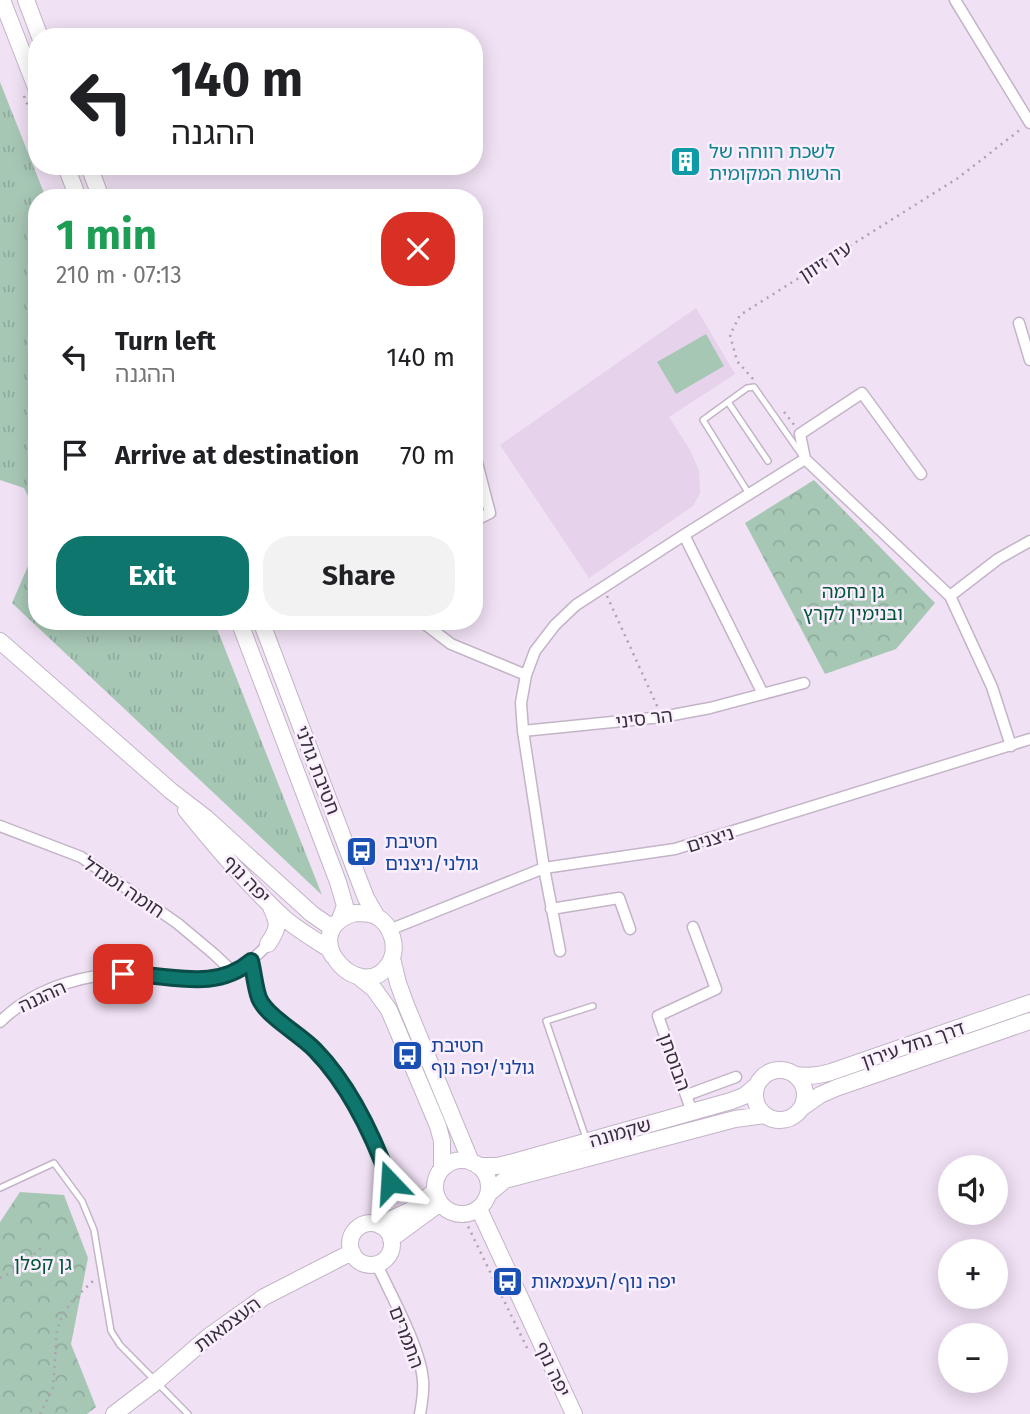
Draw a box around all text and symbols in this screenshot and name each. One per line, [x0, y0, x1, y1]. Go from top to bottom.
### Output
text: 140 m [171, 50, 303, 109]
icon: left [56, 56, 147, 147]
text: ההגנה [171, 114, 255, 152]
place label: לשכת רווחה של הרשות המקומית [709, 140, 841, 185]
building icon: לשכת רווחה של הרשות המקומית [669, 145, 703, 179]
text: 1 min [56, 210, 157, 260]
button: close [381, 212, 455, 286]
street label: עין זיוון [795, 236, 856, 286]
text: 210 m · 07:13 [56, 261, 182, 289]
text: Turn left [115, 326, 216, 357]
icon: left [56, 338, 94, 376]
text: 140 m [386, 342, 455, 373]
text: ההגנה [115, 360, 176, 388]
icon: arrive [56, 436, 94, 474]
text: Arrive at destination [115, 440, 359, 471]
text: 70 m [400, 440, 455, 471]
button: Exit [56, 536, 249, 616]
button: Share [263, 536, 455, 616]
park label: גן נחמה ובנימין לקרץ [803, 580, 903, 625]
street label: הר סיני [614, 704, 674, 733]
street label: חטיבת גולני [290, 723, 345, 818]
street label: ניצנים [684, 821, 737, 858]
place label: חטיבת גולני/ניצנים [385, 830, 478, 875]
bus stop icon: חטיבת גולני/ניצנים [345, 835, 379, 869]
street label: יפה נוף [218, 850, 275, 908]
street label: חומה ומגדל [79, 852, 169, 923]
pin [93, 944, 153, 1004]
icon: arrive [104, 955, 142, 993]
street label: ההגנה [15, 975, 70, 1017]
street label: דרך נחל עירון [858, 1016, 968, 1073]
street label: הבוסתן [653, 1030, 696, 1094]
place label: חטיבת גולני/יפה נוף [431, 1034, 534, 1079]
bus stop icon: חטיבת גולני/יפה נוף [391, 1039, 425, 1073]
street label: שקמונה [587, 1113, 654, 1152]
position arrow [353, 1145, 427, 1219]
map controls [938, 1155, 1008, 1393]
button: sound [938, 1155, 1008, 1225]
button: + [938, 1239, 1008, 1309]
park label: גן קפלן [14, 1252, 72, 1275]
bus stop icon: יפה נוף/העצמאות [491, 1264, 525, 1298]
place label: יפה נוף/העצמאות [531, 1270, 676, 1293]
street label: העצמאות [190, 1292, 265, 1357]
street label: התמרים [384, 1303, 429, 1372]
button: − [938, 1323, 1008, 1393]
street label: יפה נוף [530, 1338, 575, 1400]

